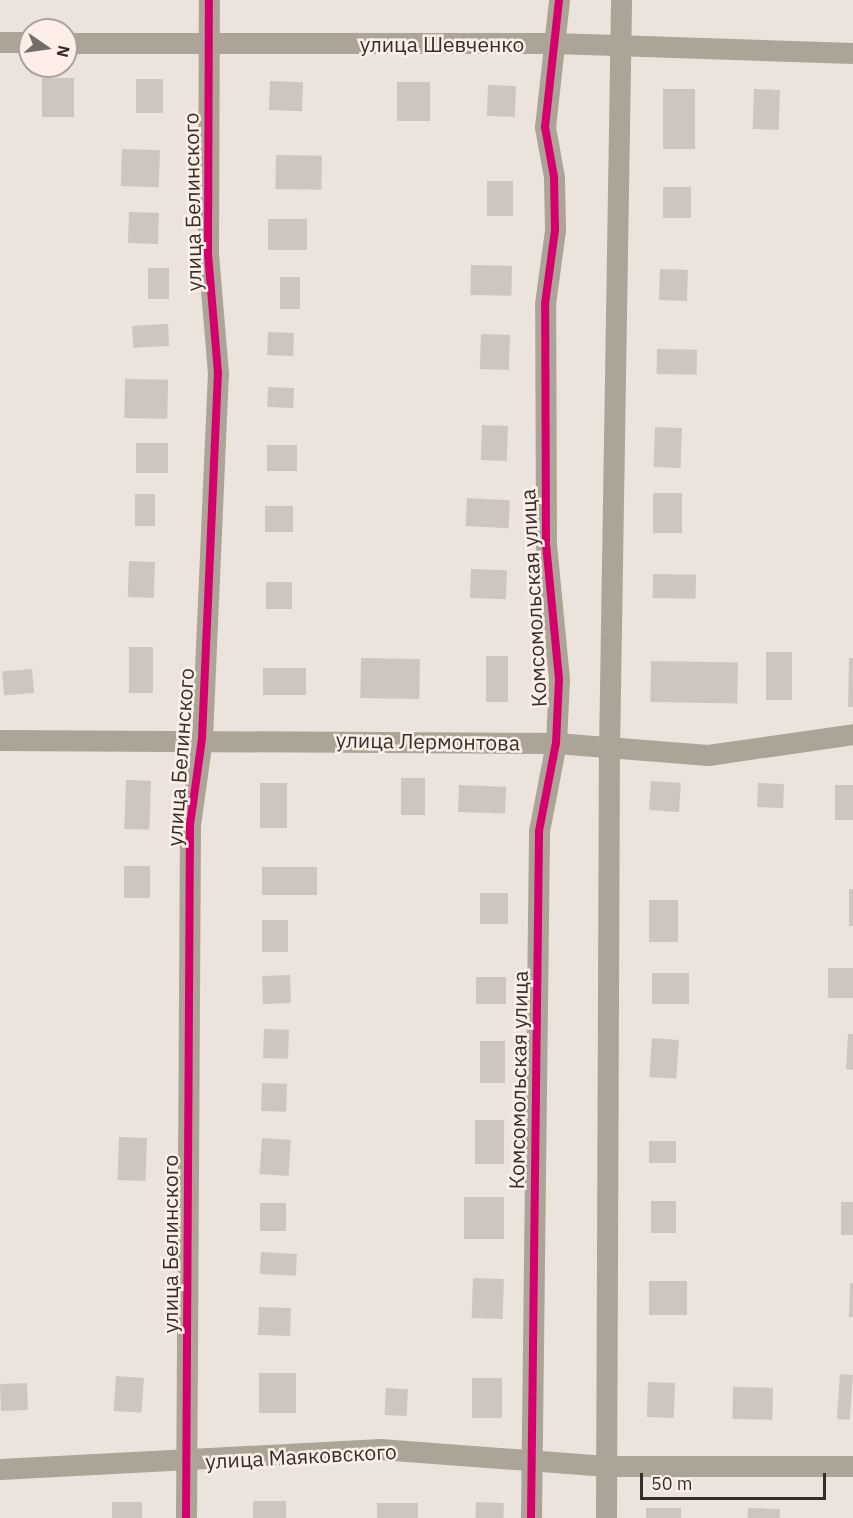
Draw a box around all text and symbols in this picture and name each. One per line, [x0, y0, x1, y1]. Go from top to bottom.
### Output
north arrow [18, 18, 78, 78]
street label: улица Шевченко [360, 31, 524, 57]
text: N [53, 44, 75, 59]
street label: улица Белинского [178, 112, 206, 292]
street label: Комсомольская улица [515, 488, 551, 708]
street label: улица Белинского [161, 667, 199, 847]
street label: улица Лермонтова [336, 727, 520, 755]
street label: Комсомольская улица [503, 971, 533, 1189]
street label: улица Белинского [157, 1155, 183, 1333]
street label: улица Маяковского [205, 1438, 397, 1474]
scale bar [643, 1461, 829, 1499]
text: 50 m [651, 1472, 693, 1495]

